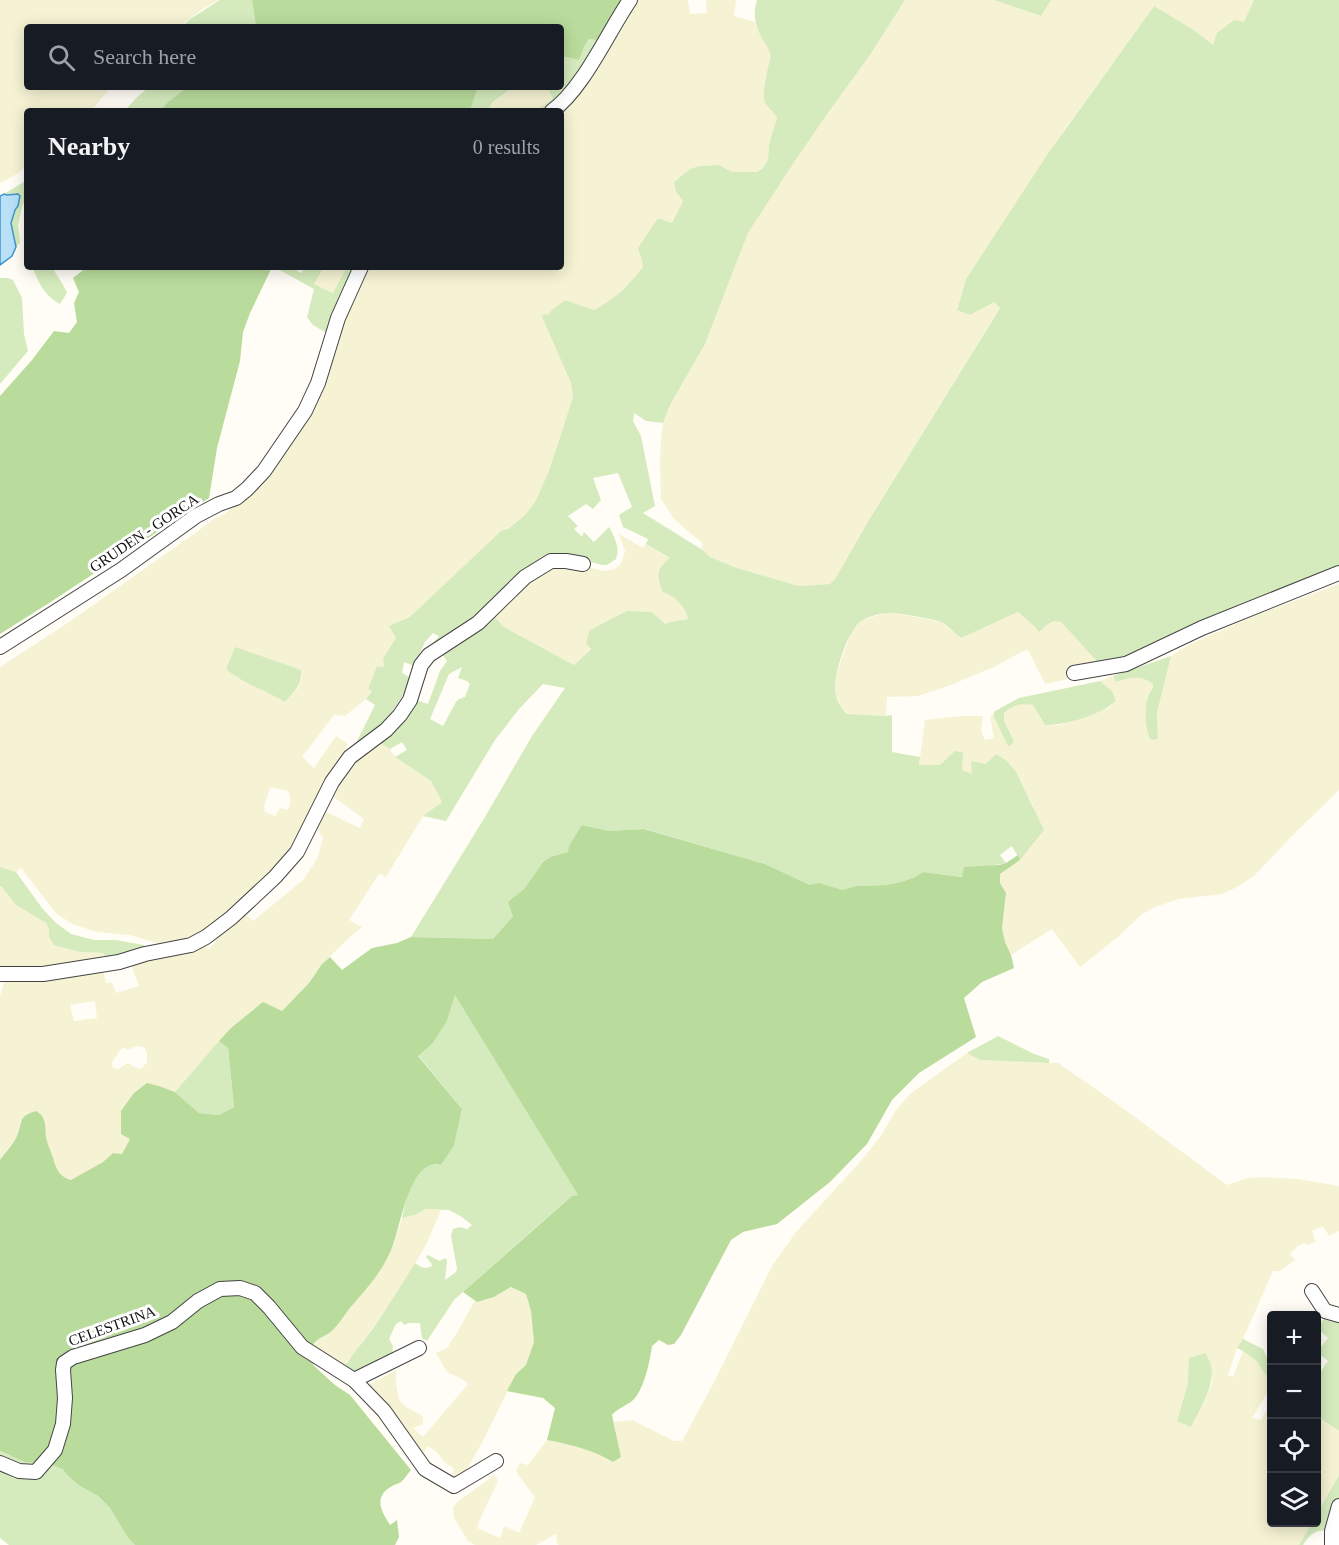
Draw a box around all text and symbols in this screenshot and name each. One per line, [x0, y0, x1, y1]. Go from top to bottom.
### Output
search box [24, 24, 564, 90]
icon: search [45, 41, 78, 74]
text: Search here [93, 44, 196, 69]
text: Nearby [48, 132, 130, 161]
text: 0 results [473, 136, 540, 158]
street label: GRUDEN - GORCA [87, 491, 201, 575]
street label: CELESTRINA [66, 1303, 158, 1349]
map controls [1267, 1311, 1321, 1527]
button: + [1267, 1311, 1321, 1365]
button: − [1267, 1365, 1321, 1419]
button: locate [1267, 1419, 1321, 1473]
button: layers [1267, 1473, 1321, 1527]

